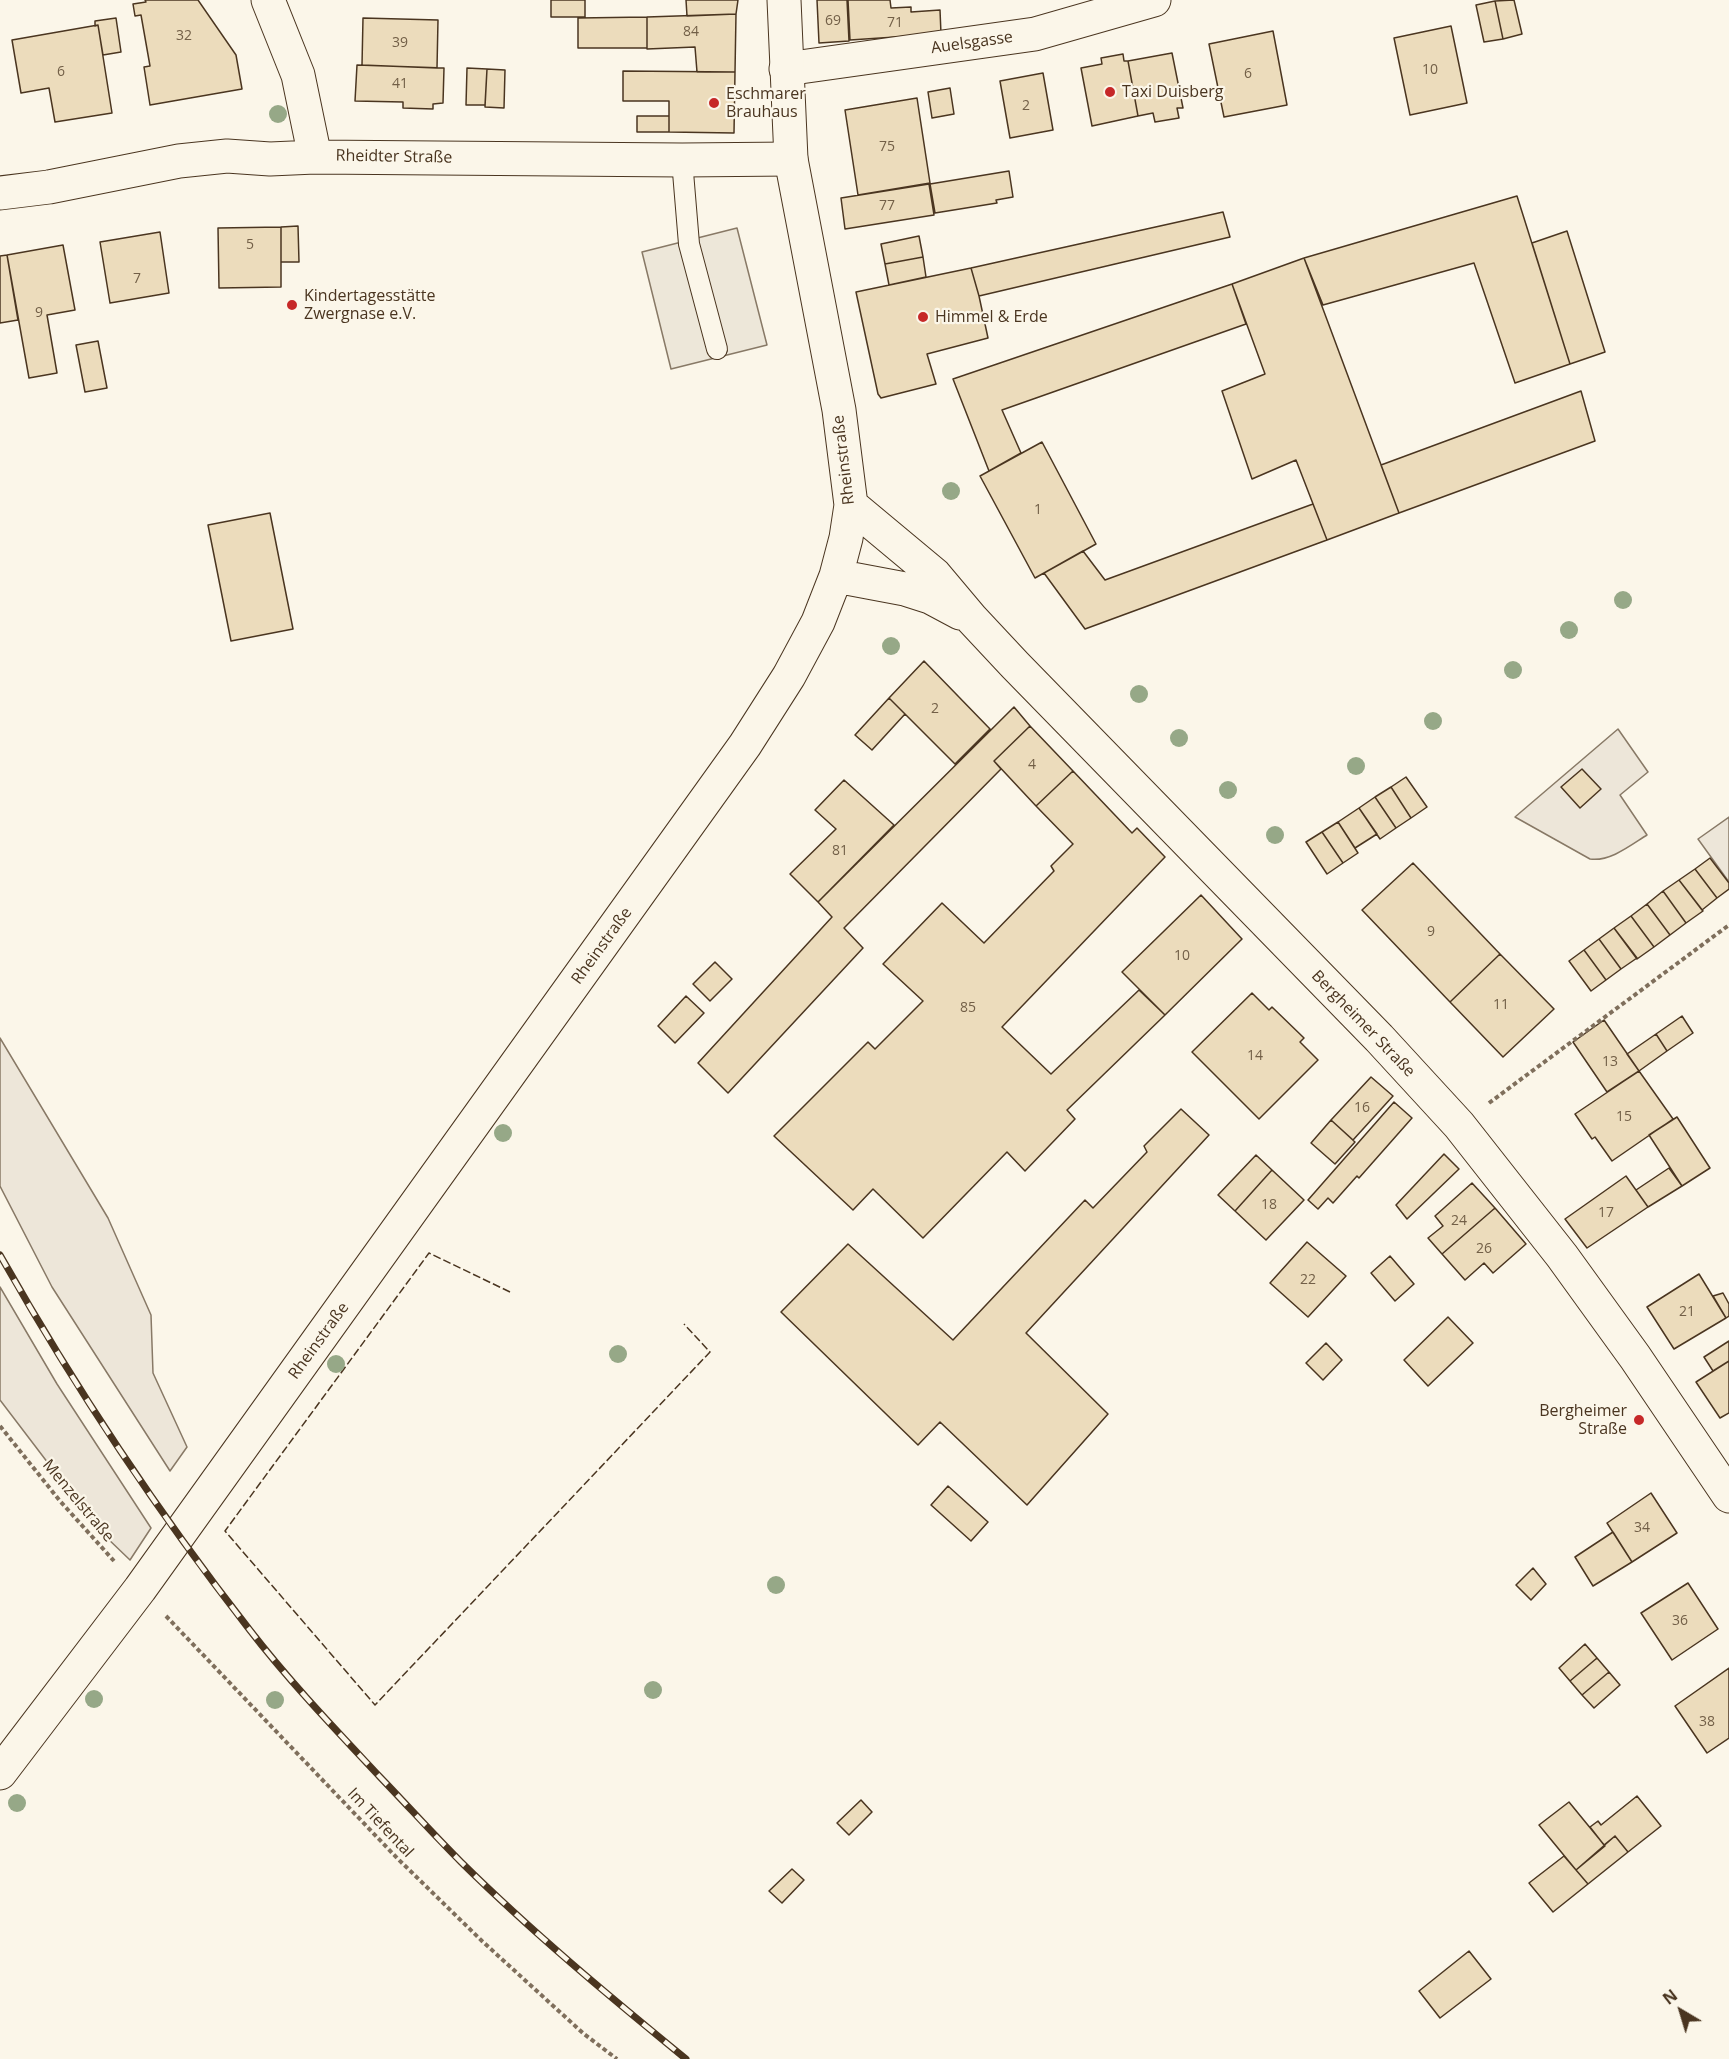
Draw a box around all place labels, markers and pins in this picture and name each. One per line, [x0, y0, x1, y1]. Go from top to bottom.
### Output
place label: Taxi Duisberg [1122, 82, 1223, 102]
place label: Eschmarer Brauhaus [726, 84, 806, 122]
marker: Taxi Duisberg [1103, 85, 1117, 99]
marker: Eschmarer Brauhaus [707, 96, 721, 110]
place label: Kindertagesstätte Zwergnase e.V. [304, 286, 435, 324]
marker: Kindertagesstätte Zwergnase e.V. [285, 298, 299, 312]
place label: Himmel & Erde [935, 307, 1048, 327]
marker: Himmel & Erde [916, 310, 930, 324]
place label: Bergheimer Straße [1539, 1401, 1627, 1439]
marker: Bergheimer Straße [1632, 1413, 1646, 1427]

